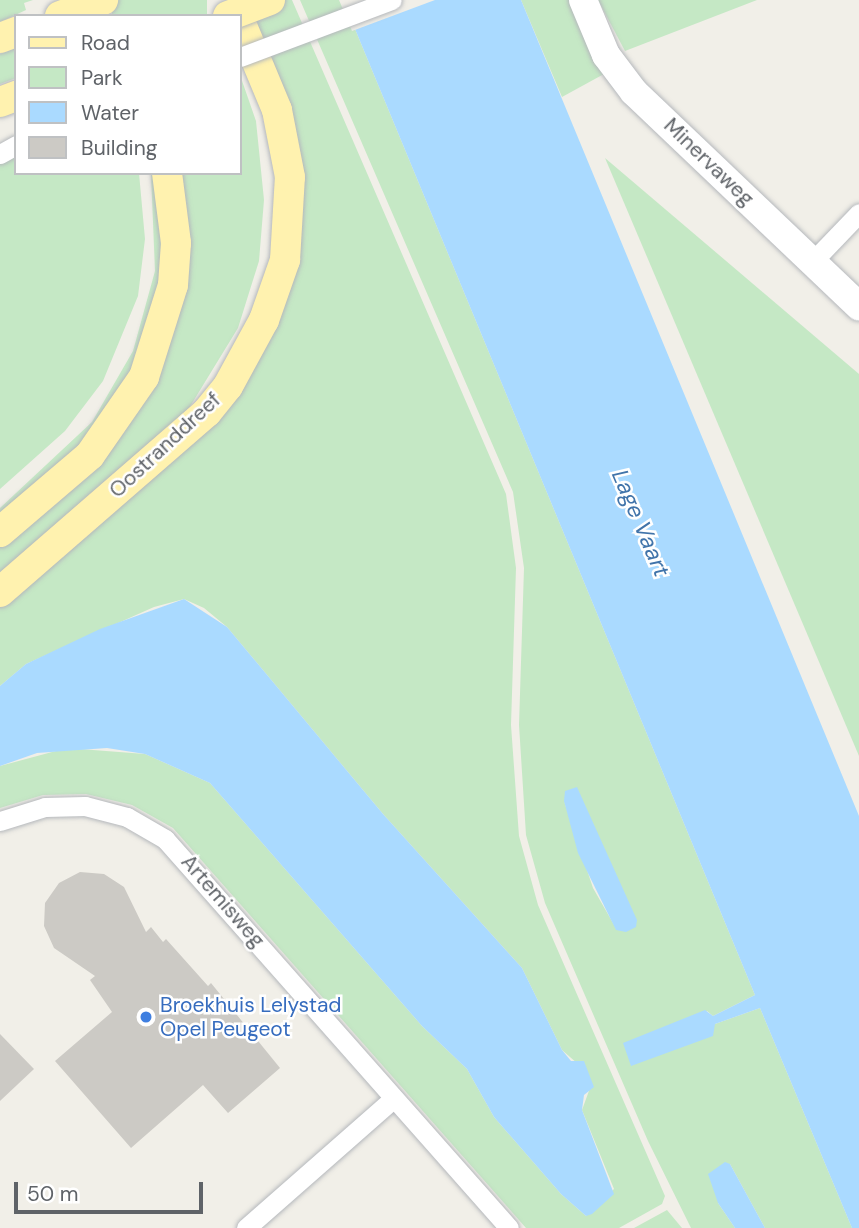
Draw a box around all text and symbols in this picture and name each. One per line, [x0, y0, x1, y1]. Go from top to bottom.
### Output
legend [14, 14, 242, 175]
text: Road [81, 29, 130, 57]
text: Park [81, 64, 122, 92]
text: Water [81, 99, 139, 127]
street label: Minervaweg [659, 113, 759, 211]
text: Building [81, 134, 157, 162]
street label: Oostranddreef [104, 387, 226, 503]
water label: Lage Vaart [606, 465, 676, 581]
street label: Artemisweg [176, 849, 270, 953]
place label: Broekhuis Lelystad Opel Peugeot [160, 992, 341, 1042]
marker: Broekhuis Lelystad Opel Peugeot [138, 1009, 154, 1025]
scale bar [18, 1168, 206, 1212]
text: 50 m [27, 1180, 78, 1208]

